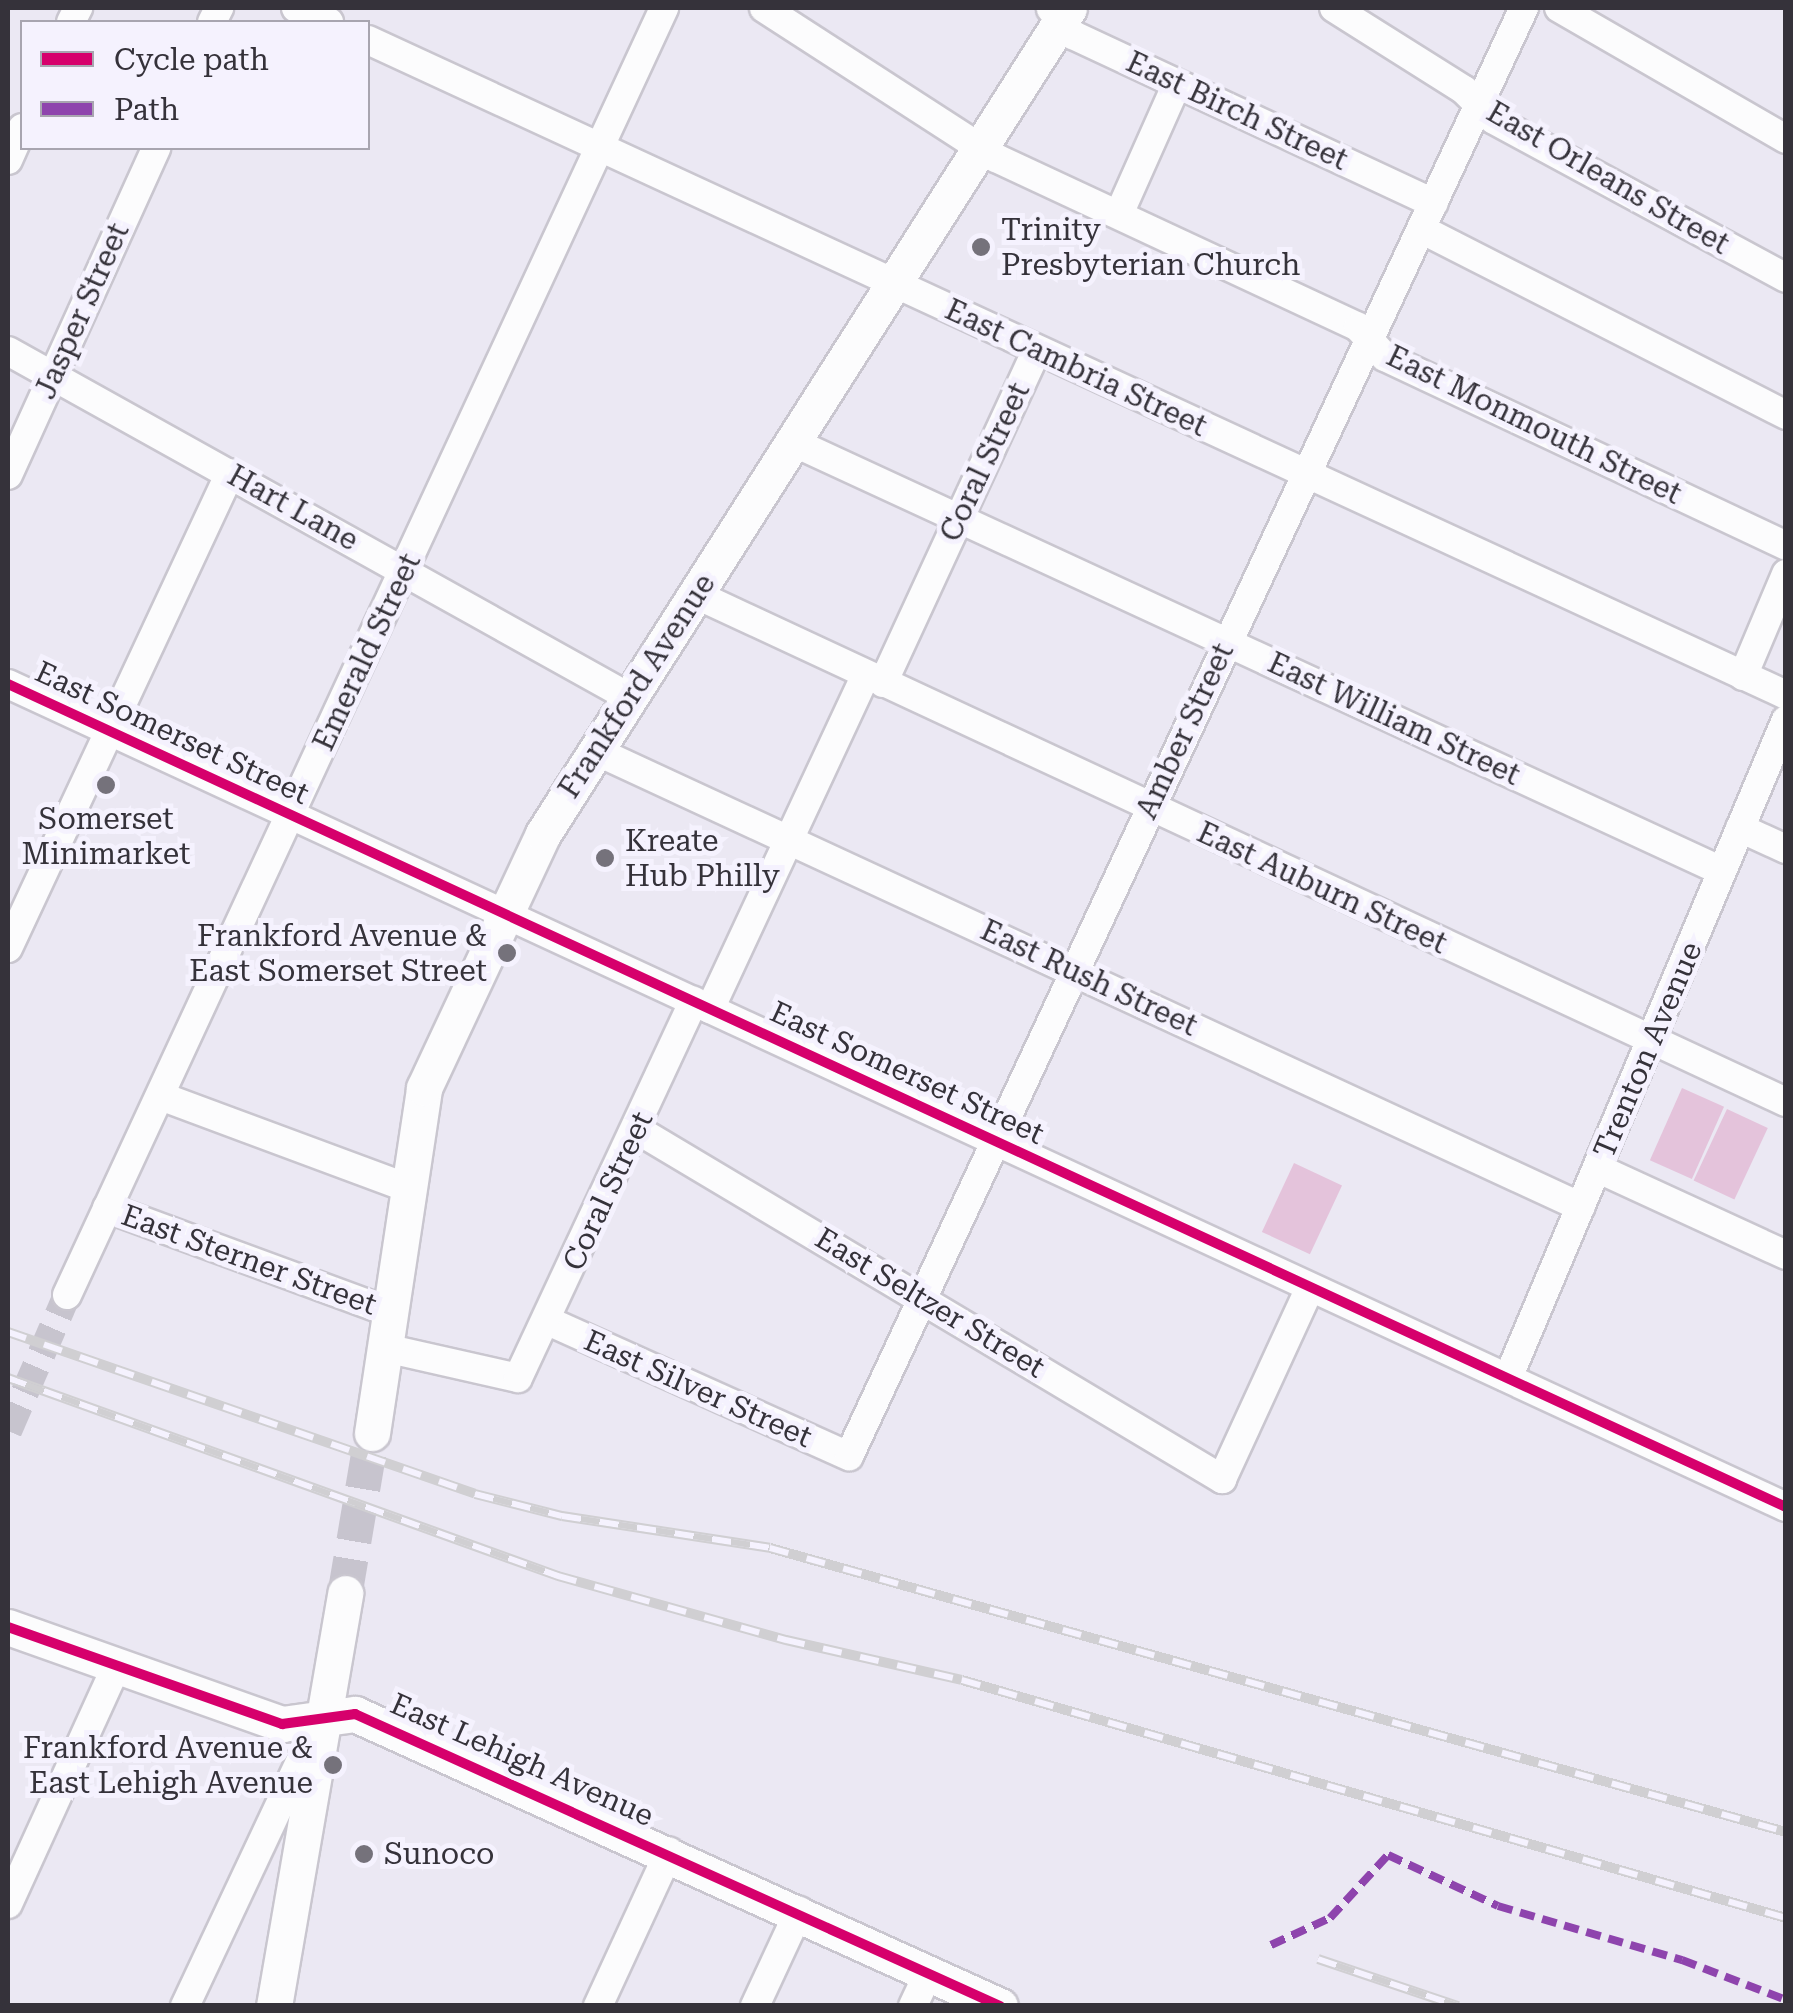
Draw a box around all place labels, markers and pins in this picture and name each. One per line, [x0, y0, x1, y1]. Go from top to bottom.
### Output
place label: Trinity Presbyterian Church [1001, 212, 1300, 282]
marker: Trinity Presbyterian Church [970, 236, 992, 258]
marker: Somerset Minimarket [95, 774, 117, 796]
place label: Somerset Minimarket [22, 801, 190, 872]
place label: Kreate Hub Philly [625, 823, 780, 894]
marker: Kreate Hub Philly [594, 847, 616, 869]
place label: Frankford Avenue & East Somerset Street [189, 918, 487, 988]
marker: Frankford Avenue & East Somerset Street [496, 942, 518, 964]
place label: Frankford Avenue & East Lehigh Avenue [23, 1730, 313, 1800]
marker: Frankford Avenue & East Lehigh Avenue [322, 1754, 344, 1776]
place label: Sunoco [384, 1836, 494, 1872]
marker: Sunoco [353, 1843, 375, 1865]

